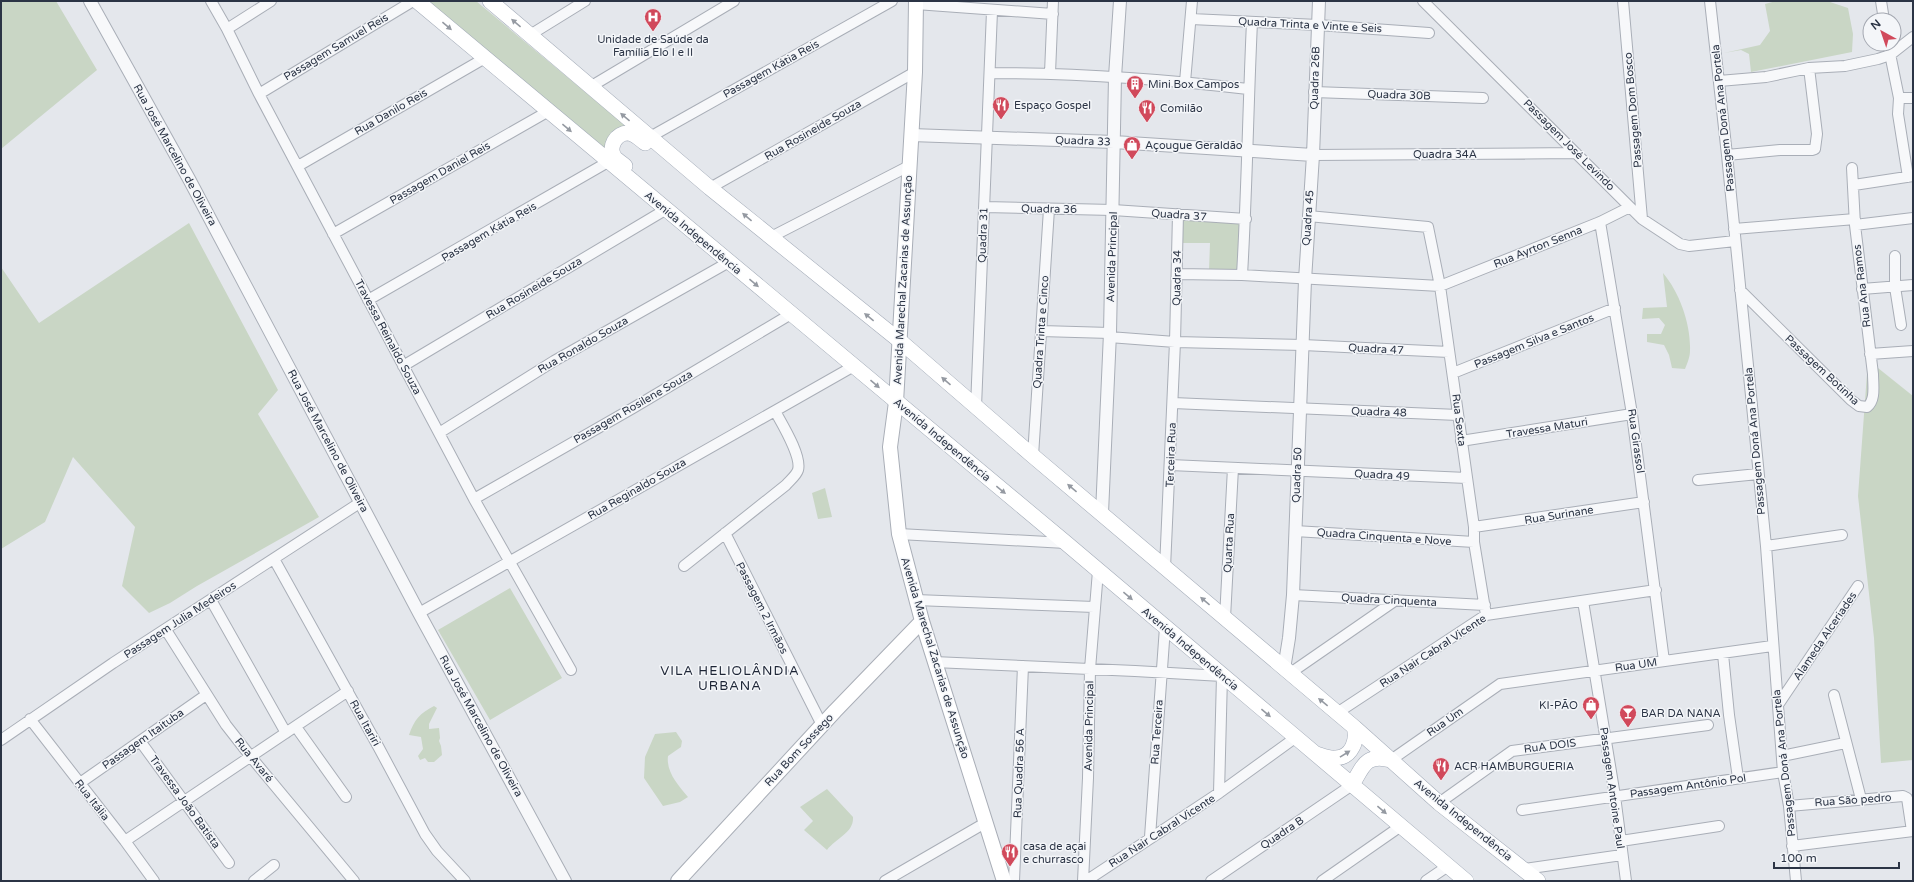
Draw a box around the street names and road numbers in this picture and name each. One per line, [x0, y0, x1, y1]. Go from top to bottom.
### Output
street label: Passagem Samuel Reis [281, 11, 391, 83]
street label: Quadra Trinta e Vinte e Seis [1238, 15, 1382, 35]
street label: Passagem Kátia Reis [721, 37, 821, 101]
street label: Passagem Doná Ana Portela [1709, 44, 1737, 192]
street label: Quadra 26B [1307, 46, 1323, 110]
street label: Passagem Dom Bosco [1621, 51, 1645, 168]
street label: Rua José Marcelino de Oliveira [131, 82, 219, 228]
street label: Rua Danilo Reis [352, 86, 430, 138]
street label: Quadra 30B [1367, 87, 1431, 103]
street label: Rua Rosineide Souza [762, 97, 864, 163]
street label: Passagem José Levindo [1521, 97, 1618, 194]
street label: Quadra 33 [1055, 134, 1111, 148]
street label: Passagem Daniel Reis [387, 139, 493, 207]
street label: Quadra 34A [1413, 148, 1477, 161]
street label: Avenida Marechal Zacarias de Assunção [891, 174, 915, 385]
street label: Avenida Independência [642, 189, 744, 277]
street label: Quadra 45 [1300, 190, 1316, 246]
street label: Passagem Kátia Reis [439, 199, 539, 265]
street label: Quadra 36 [1021, 202, 1077, 216]
street label: Quadra 31 [976, 207, 990, 263]
street label: Quadra 37 [1151, 207, 1207, 223]
street label: Avenida Principal [1104, 211, 1120, 303]
street label: Rua Ayrton Senna [1492, 223, 1584, 271]
street label: Rua Ana Ramos [1850, 244, 1874, 328]
street label: Quadra 34 [1170, 250, 1184, 306]
street label: Rua Rosineide Souza [484, 254, 584, 322]
street label: Quadra Trinta e Cinco [1031, 275, 1051, 389]
street label: Travessa Reinaldo Souza [352, 277, 424, 397]
street label: Passagem Silva e Santos [1472, 311, 1596, 371]
street label: Rua Ronaldo Souza [536, 314, 630, 376]
street label: Passagem Botinha [1782, 332, 1862, 408]
street label: Quadra 47 [1348, 341, 1404, 357]
street label: Rua José Marcelino de Oliveira [285, 367, 371, 515]
street label: Passagem Doná Ana Portela [1742, 367, 1768, 515]
street label: Passagem Rosilene Souza [571, 368, 695, 446]
street label: Rua Sexta [1449, 393, 1469, 447]
street label: Avenida Independência [891, 396, 993, 484]
street label: Quadra 48 [1351, 405, 1407, 419]
street label: Rua Girassol [1625, 408, 1647, 474]
street label: Travessa Maturi [1505, 415, 1589, 441]
street label: Terceira Rua [1163, 422, 1179, 488]
street label: Quadra 50 [1290, 447, 1304, 503]
street label: Rua Reginaldo Souza [586, 456, 688, 522]
street label: Quadra 49 [1354, 467, 1410, 483]
street label: Rua Surinane [1524, 503, 1594, 527]
street label: Quarta Rua [1221, 513, 1237, 573]
street label: Quadra Cinquenta e Nove [1316, 526, 1452, 548]
street label: Avenida Marechal Zacarias de Assunção [898, 556, 972, 761]
street label: Passagem 2 Irmãos [733, 560, 791, 656]
street label: Passagem Julia Medeiros [121, 579, 239, 661]
street label: Alameda Alceriades [1791, 589, 1859, 683]
street label: Quadra Cinquenta [1341, 591, 1437, 609]
street label: Avenida Independência [1139, 605, 1241, 693]
street label: Rua Nair Cabral Vicente [1377, 612, 1489, 690]
street label: Rua José Marcelino de Oliveira [437, 653, 525, 799]
street label: Rua UM [1614, 656, 1658, 674]
street label: Avenida Principal [1082, 681, 1096, 771]
street label: Passagem Doná Ana Portela [1770, 689, 1798, 837]
street label: Rua Itariri [347, 698, 383, 748]
street label: Rua Terceira [1148, 699, 1166, 765]
street label: Rua Um [1424, 705, 1466, 739]
street label: Passagem Itaituba [100, 706, 186, 772]
street label: Rua Bom Sossego [762, 711, 836, 789]
street label: Passagem Antoine Paul [1597, 726, 1627, 850]
street label: Rua Quadra 56 A [1011, 728, 1027, 818]
street label: Rua Avaré [232, 735, 276, 785]
street label: RuA DOIS [1523, 736, 1577, 756]
street label: Travessa João Batista [147, 753, 223, 851]
street label: Passagem Antônio Pol [1629, 771, 1747, 801]
street label: Avenida Independência [1411, 776, 1515, 864]
street label: Rua Itália [72, 777, 112, 823]
street label: Rua São pedro [1814, 791, 1892, 809]
street label: Rua Nair Cabral Vicente [1106, 792, 1218, 870]
street label: Quadra B [1258, 814, 1306, 852]

